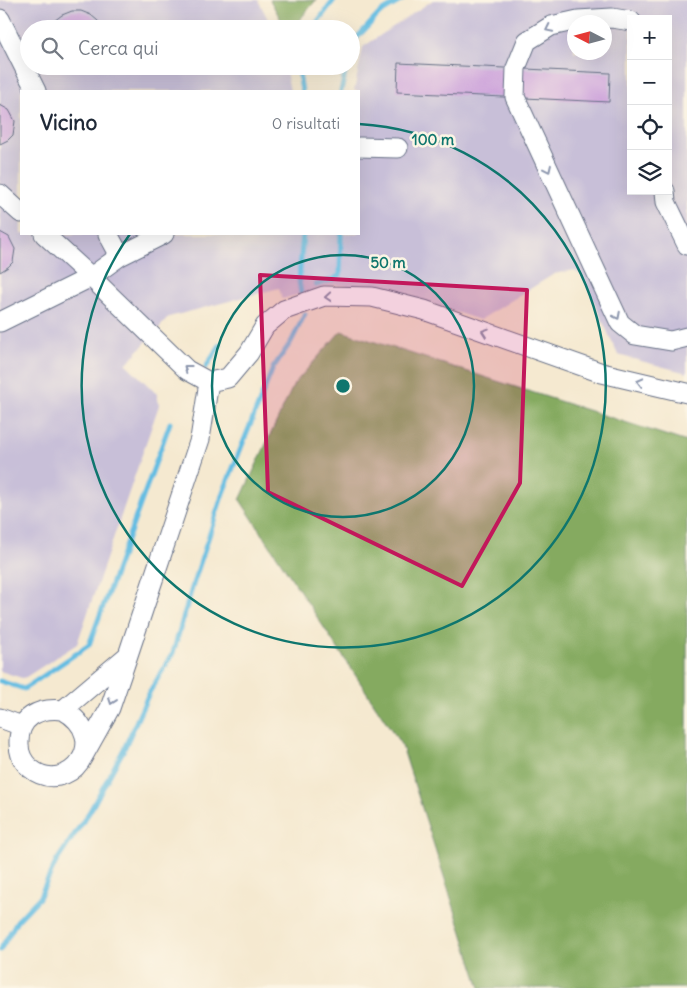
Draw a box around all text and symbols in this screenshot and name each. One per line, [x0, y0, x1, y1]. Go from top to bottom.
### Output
north arrow [567, 15, 612, 60]
map controls [627, 15, 672, 195]
button: + [627, 15, 672, 60]
search box [20, 20, 360, 75]
one-way arrow [545, 22, 554, 33]
icon: search [38, 34, 66, 62]
text: Cerca qui [78, 36, 159, 60]
button: − [627, 60, 672, 105]
button: locate [627, 105, 672, 150]
text: Vicino [40, 109, 97, 136]
text: 0 risultati [272, 113, 340, 133]
text: 100 m [412, 130, 454, 149]
button: layers [627, 150, 672, 195]
one-way arrow [542, 164, 552, 173]
text: 50 m [370, 253, 406, 272]
one-way arrow [324, 292, 332, 303]
one-way arrow [611, 311, 621, 320]
one-way arrow [481, 328, 490, 338]
one-way arrow [183, 365, 193, 374]
centre of rings [334, 377, 352, 395]
one-way arrow [635, 377, 644, 388]
one-way arrow [108, 696, 118, 705]

